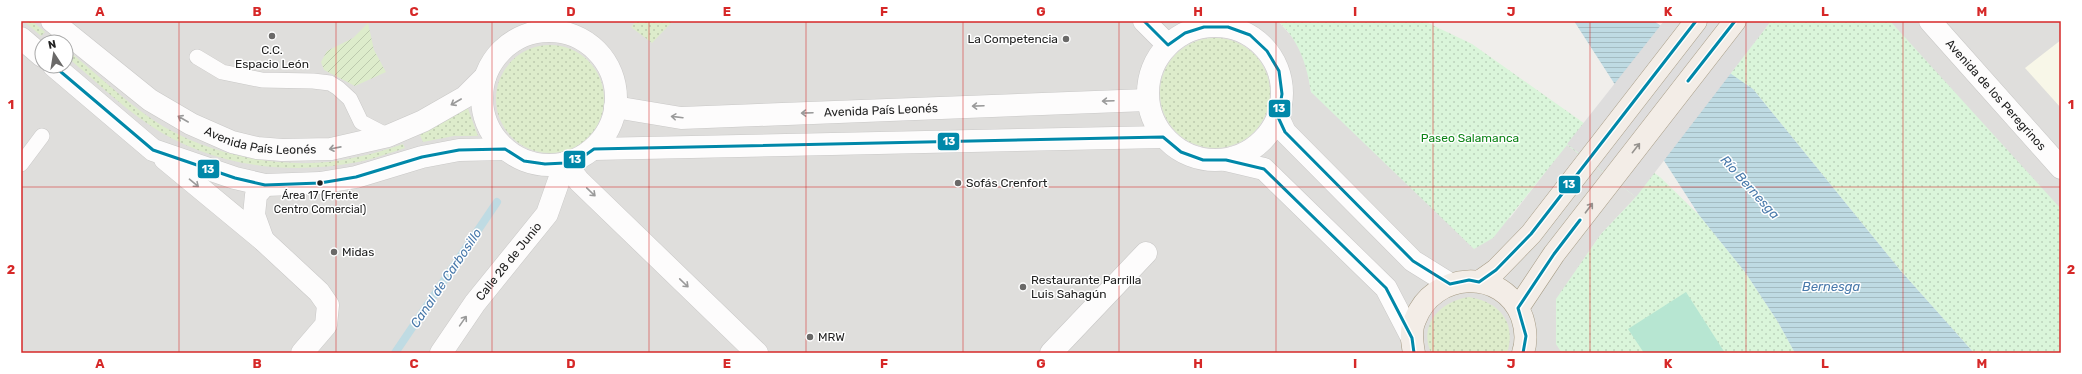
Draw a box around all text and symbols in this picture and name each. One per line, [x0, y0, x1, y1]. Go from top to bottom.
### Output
text: A [95, 4, 105, 19]
text: B [252, 4, 262, 19]
text: C [409, 4, 419, 19]
text: D [566, 4, 576, 19]
text: E [723, 4, 731, 19]
text: F [880, 4, 888, 19]
text: G [1036, 4, 1046, 19]
text: H [1193, 4, 1203, 19]
text: I [1353, 4, 1357, 19]
text: J [1507, 4, 1515, 19]
text: K [1664, 4, 1673, 19]
text: L [1821, 4, 1829, 19]
text: M [1977, 4, 1987, 19]
marker: C.C. Espacio León [267, 31, 277, 41]
place label: La Competencia [967, 32, 1058, 46]
north arrow [34, 34, 74, 74]
marker: La Competencia [1061, 34, 1071, 44]
street label: Avenida de los Peregrinos [1943, 37, 2049, 153]
text: N [47, 38, 57, 52]
place label: C.C. Espacio León [235, 43, 309, 71]
text: 1 [8, 97, 14, 112]
one-way arrow [1102, 97, 1115, 105]
text: 1 [2068, 97, 2074, 112]
one-way arrow [450, 98, 462, 106]
line badge: 13 [1268, 99, 1291, 118]
street label: Avenida País Leonés [824, 101, 938, 119]
one-way arrow [972, 102, 985, 110]
text: 13 [1273, 102, 1285, 115]
one-way arrow [801, 109, 814, 116]
one-way arrow [671, 113, 684, 121]
one-way arrow [177, 115, 189, 123]
street label: Avenida País Leonés [202, 124, 316, 157]
park label: Paseo Salamanca [1421, 131, 1519, 145]
line badge: 13 [937, 132, 960, 151]
text: 13 [943, 135, 955, 148]
one-way arrow [1632, 142, 1640, 153]
one-way arrow [329, 144, 342, 152]
line badge: 13 [563, 150, 586, 169]
water label: Río Bernesga [1717, 152, 1783, 223]
text: 13 [569, 153, 581, 166]
line badge: 13 [197, 159, 220, 179]
text: 13 [202, 163, 214, 176]
line badge: 13 [1558, 175, 1581, 194]
place label: Sofás Crenfort [966, 176, 1048, 190]
marker: Área 17 (Frente Centro Comercial) [315, 178, 325, 188]
marker: Sofás Crenfort [953, 178, 963, 188]
text: 13 [1563, 178, 1575, 191]
one-way arrow [188, 179, 199, 188]
one-way arrow [586, 188, 596, 197]
place label: Área 17 (Frente Centro Comercial) [274, 189, 366, 216]
one-way arrow [1585, 202, 1593, 213]
street label: Calle 28 de Junio [473, 219, 545, 303]
water label: Canal de Carbosillo [407, 226, 485, 330]
place label: Midas [342, 245, 374, 259]
marker: Midas [329, 247, 339, 257]
text: 2 [7, 262, 15, 277]
text: 2 [2067, 262, 2075, 277]
place label: Restaurante Parrilla Luis Sahagún [1031, 273, 1141, 301]
one-way arrow [679, 278, 689, 287]
water label: Bernesga [1802, 279, 1860, 295]
marker: Restaurante Parrilla Luis Sahagún [1018, 282, 1028, 292]
one-way arrow [459, 316, 467, 327]
place label: MRW [818, 330, 845, 344]
marker: MRW [805, 332, 815, 342]
text: A [95, 356, 105, 371]
text: B [252, 356, 262, 371]
text: C [409, 356, 419, 371]
text: D [566, 356, 576, 371]
text: E [723, 356, 731, 371]
text: F [880, 356, 888, 371]
text: G [1036, 356, 1046, 371]
text: H [1193, 356, 1203, 371]
text: I [1353, 356, 1357, 371]
text: J [1507, 356, 1515, 371]
text: K [1664, 356, 1673, 371]
text: L [1821, 356, 1829, 371]
text: M [1977, 356, 1987, 371]

